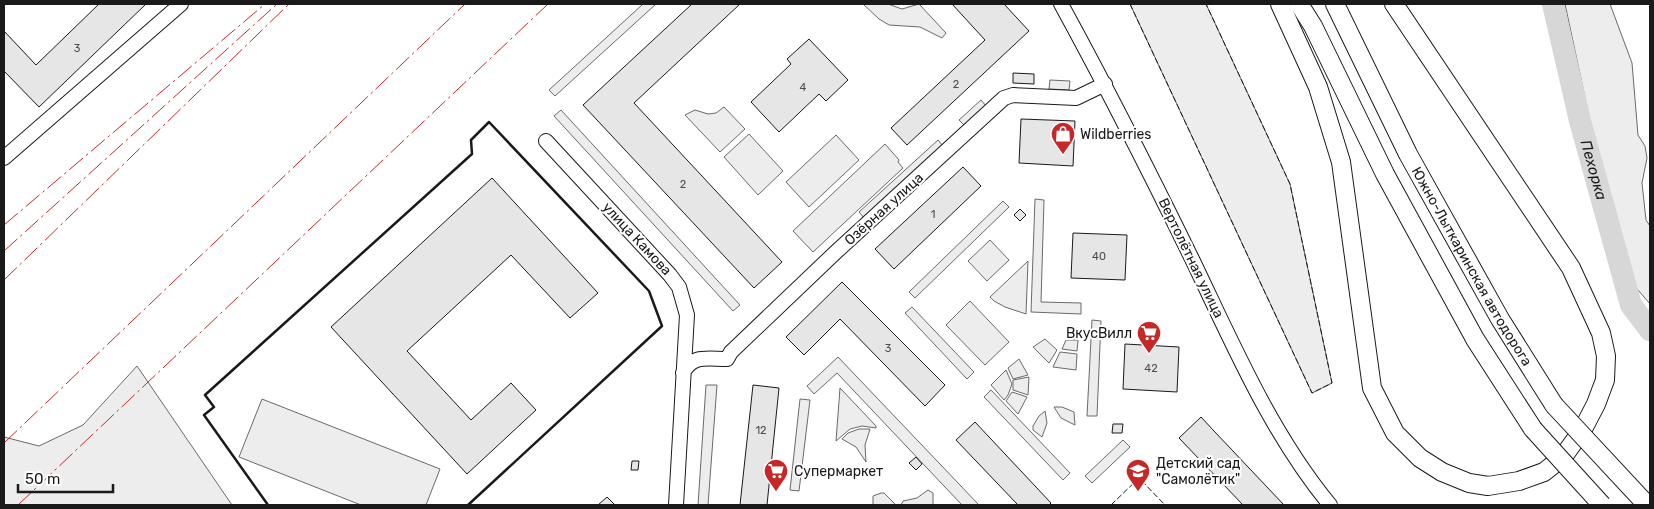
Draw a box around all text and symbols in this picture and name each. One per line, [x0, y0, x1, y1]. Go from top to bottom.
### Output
house number: 3 [74, 42, 81, 55]
house number: 2 [953, 78, 959, 91]
house number: 4 [800, 81, 807, 94]
shop icon: Wildberries [1050, 121, 1076, 155]
place label: Wildberries [1080, 126, 1152, 143]
water label: Пехорка [1577, 138, 1611, 202]
street label: Южно-Лыткаринская автодорога [1408, 164, 1536, 369]
street label: Озёрная улица [841, 169, 927, 249]
house number: 2 [680, 178, 686, 191]
street label: Вертолётная улица [1155, 195, 1227, 321]
street label: улица Камова [599, 199, 675, 279]
house number: 1 [931, 208, 935, 221]
house number: 40 [1092, 250, 1106, 263]
supermarket icon: ВкусВилл [1136, 320, 1162, 354]
place label: ВкусВилл [1066, 325, 1132, 342]
house number: 3 [885, 342, 892, 355]
house number: 42 [1144, 362, 1158, 375]
house number: 12 [755, 424, 767, 437]
place label: Детский сад "Самолётик" [1156, 455, 1241, 488]
supermarket icon: Супермаркет [763, 458, 789, 492]
school or university icon: Детский сад "Самолётик" [1125, 458, 1151, 492]
scale bar [18, 462, 112, 494]
place label: Супермаркет [794, 463, 883, 480]
text: 50 m [25, 470, 60, 488]

